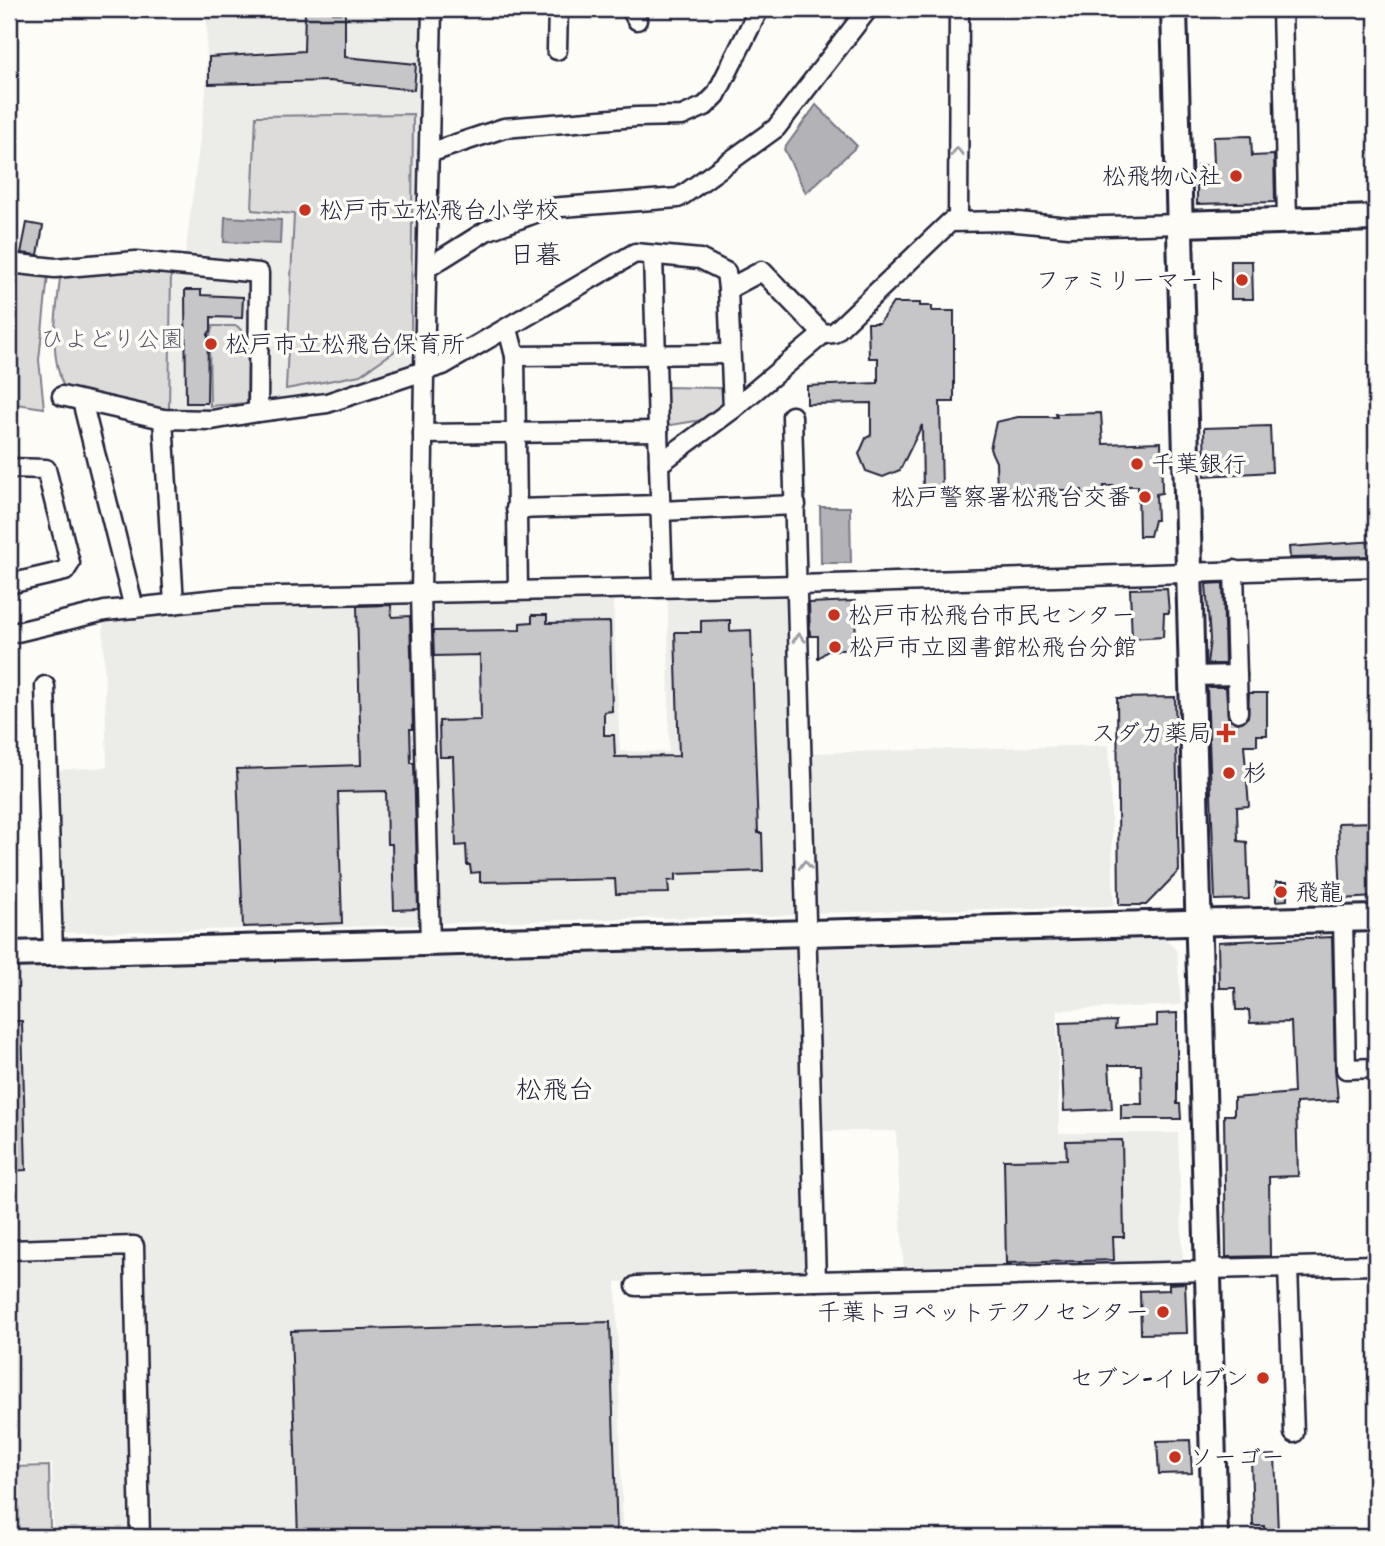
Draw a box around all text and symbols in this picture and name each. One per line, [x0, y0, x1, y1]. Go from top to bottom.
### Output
one-way arrow [949, 146, 965, 157]
place label: 松飛物心社 [1102, 155, 1222, 197]
marker: 松飛物心社 [1228, 168, 1244, 184]
place label: 松戸市立松飛台小学校 [319, 189, 559, 231]
marker: 松戸市立松飛台小学校 [297, 202, 313, 218]
district label: 日暮 [509, 231, 561, 277]
place label: ファミリーマート [1036, 259, 1228, 301]
marker: ファミリーマート [1234, 272, 1250, 288]
park label: ひよどり公園 [40, 318, 184, 360]
place label: 松戸市立松飛台保育所 [225, 323, 465, 365]
marker: 松戸市立松飛台保育所 [203, 336, 219, 352]
place label: 千葉銀行 [1151, 443, 1247, 485]
marker: 千葉銀行 [1129, 456, 1145, 472]
place label: 松戸警察署松飛台交番 [891, 476, 1131, 518]
marker: 松戸警察署松飛台交番 [1137, 489, 1153, 505]
place label: 松戸市松飛台市民センター [848, 594, 1135, 636]
marker: 松戸市松飛台市民センター [826, 607, 842, 623]
place label: 松戸市立図書館松飛台分館 [849, 626, 1137, 668]
one-way arrow [791, 632, 807, 642]
marker: 松戸市立図書館松飛台分館 [827, 639, 843, 655]
place label: スダカ薬局 [1092, 712, 1212, 754]
marker: スダカ薬局 [1218, 725, 1234, 741]
place label: 杉 [1243, 752, 1267, 794]
marker: 杉 [1221, 765, 1237, 781]
one-way arrow [797, 859, 813, 870]
place label: 飛龍 [1295, 871, 1343, 913]
marker: 飛龍 [1273, 884, 1289, 900]
district label: 松飛台 [516, 1066, 594, 1112]
place label: 千葉トヨペットテクノセンター [817, 1291, 1149, 1333]
marker: 千葉トヨペットテクノセンター [1155, 1304, 1171, 1320]
place label: セブン-イレブン [1070, 1357, 1249, 1399]
marker: セブン-イレブン [1255, 1370, 1271, 1386]
place label: ソーゴー [1189, 1436, 1285, 1478]
marker: ソーゴー [1167, 1449, 1183, 1465]

